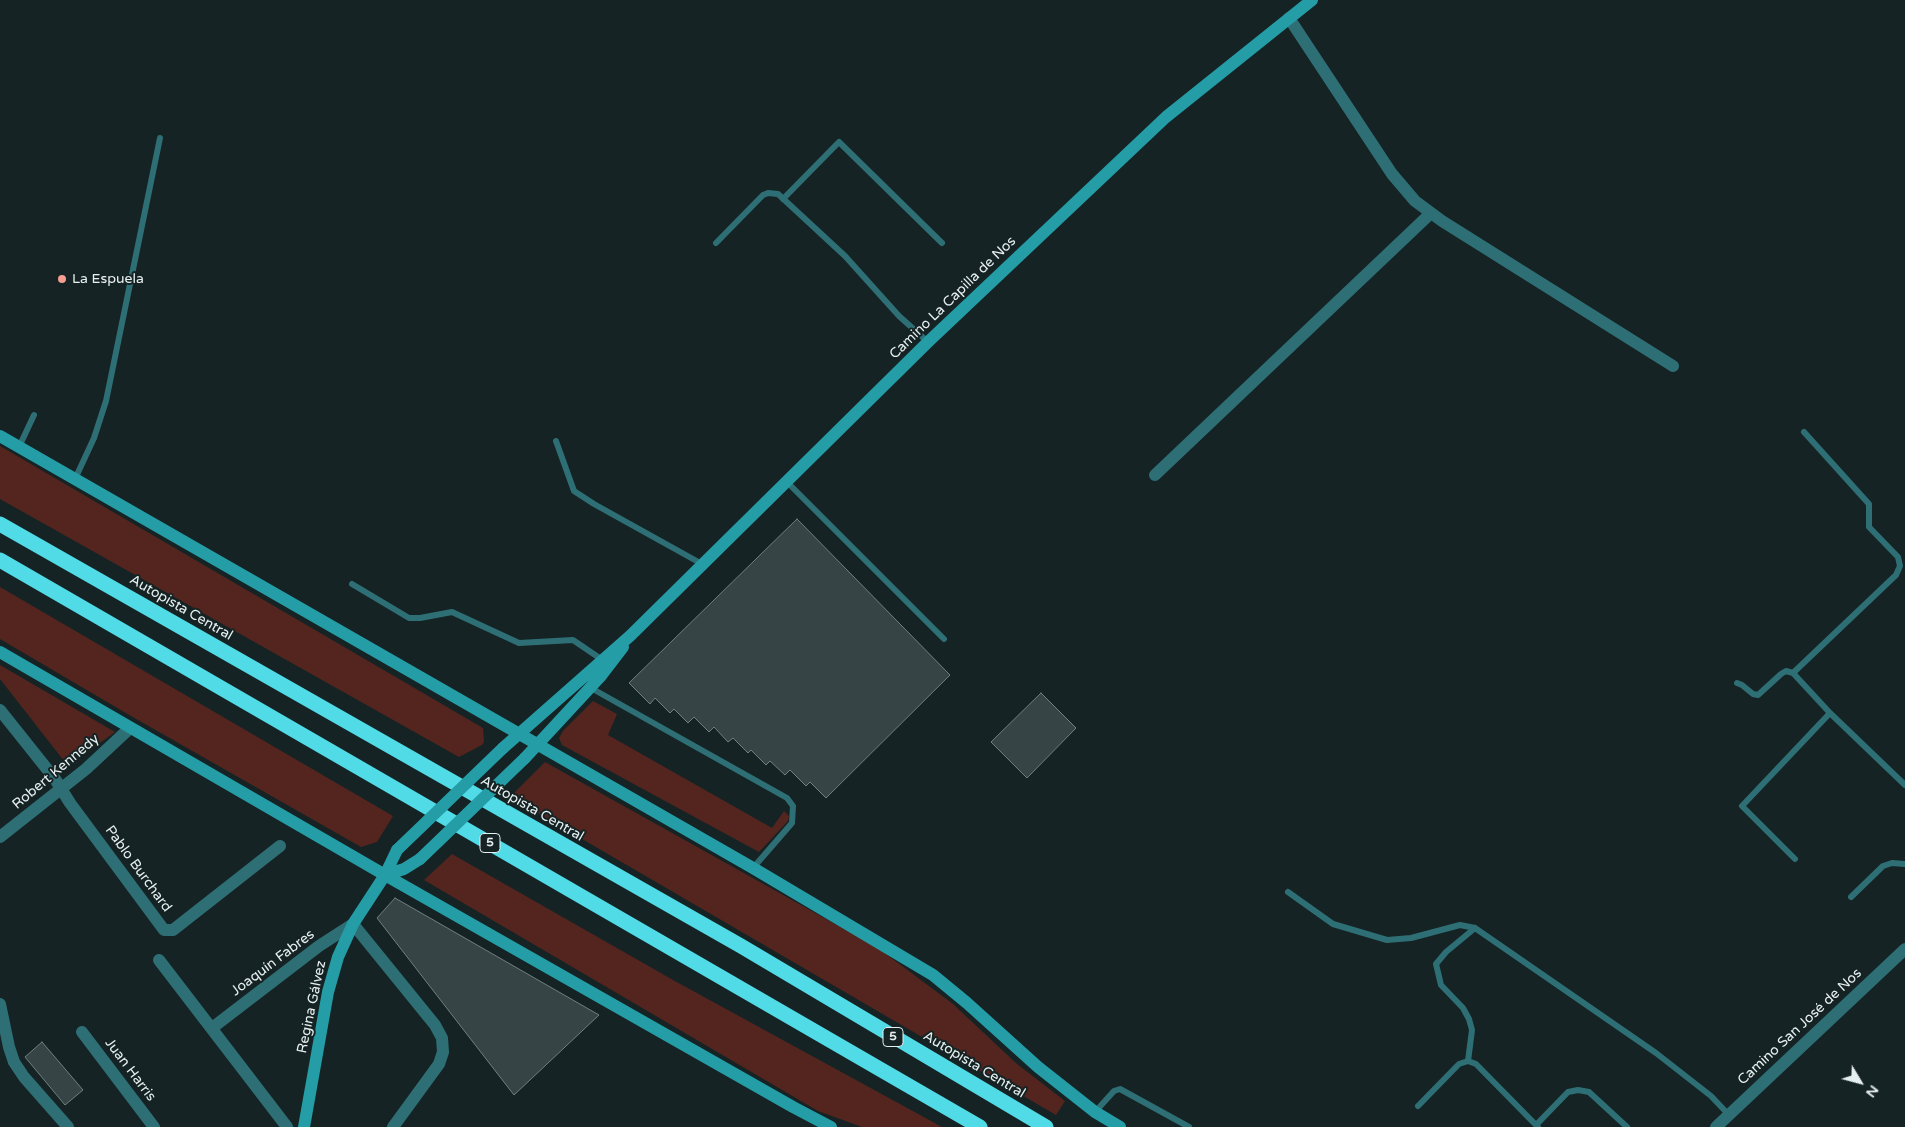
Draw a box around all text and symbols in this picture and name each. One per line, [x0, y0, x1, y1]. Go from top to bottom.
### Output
street label: Camino La Capilla de Nos [886, 233, 1020, 363]
place label: La Espuela [72, 271, 144, 287]
marker: La Espuela [56, 273, 68, 285]
street label: Autopista Central [126, 572, 236, 644]
street label: Robert Kennedy [9, 731, 103, 813]
street label: Autopista Central [477, 773, 587, 845]
street label: Pablo Burchard [101, 823, 175, 915]
road number: 5 [480, 834, 500, 852]
street label: Joaquín Fabres [228, 926, 318, 1000]
street label: Regina Gálvez [294, 959, 330, 1055]
street label: Camino San José de Nos [1735, 965, 1865, 1089]
road number: 5 [883, 1028, 903, 1046]
street label: Autopista Central [920, 1028, 1028, 1102]
street label: Juan Harris [101, 1035, 159, 1105]
north arrow [1835, 1057, 1885, 1107]
text: N [1862, 1082, 1883, 1101]

